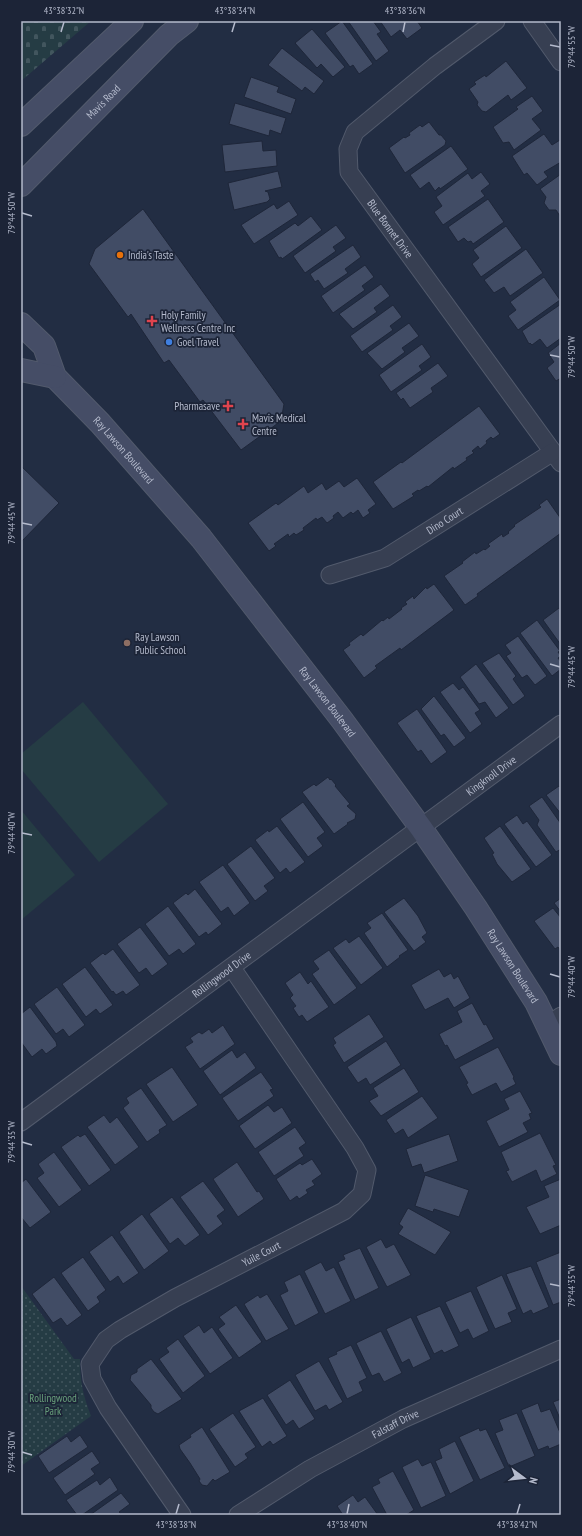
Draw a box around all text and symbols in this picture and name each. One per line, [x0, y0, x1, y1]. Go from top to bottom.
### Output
text: 43°38'32"N [44, 4, 84, 17]
text: 43°38'34"N [215, 4, 255, 17]
text: 43°38'36"N [385, 4, 425, 17]
text: 79°44'55"W [565, 26, 578, 68]
street label: Mavis Road [83, 81, 123, 122]
text: 79°44'50"W [5, 192, 18, 234]
street label: Blue Bonnet Drive [364, 197, 417, 261]
place label: India's Taste [128, 248, 174, 262]
marker: India's Taste [115, 250, 125, 260]
place label: Holy Family Wellness Centre Inc [161, 308, 235, 335]
marker: Holy Family Wellness Centre Inc [146, 315, 158, 327]
place label: Goel Travel [177, 335, 220, 349]
text: 79°44'50"W [565, 336, 578, 378]
marker: Goel Travel [164, 337, 174, 347]
place label: Pharmasave [174, 399, 220, 413]
marker: Pharmasave [223, 401, 233, 411]
place label: Mavis Medical Centre [252, 411, 306, 438]
street label: Ray Lawson Boulevard [90, 413, 157, 487]
marker: Mavis Medical Centre [237, 418, 249, 430]
text: 79°44'45"W [5, 502, 18, 544]
street label: Dino Court [424, 504, 466, 537]
place label: Ray Lawson Public School [135, 630, 186, 657]
marker: Ray Lawson Public School [122, 638, 132, 648]
text: 79°44'45"W [565, 646, 578, 688]
street label: Ray Lawson Boulevard [296, 664, 359, 740]
street label: Kingknoll Drive [463, 752, 519, 799]
text: 79°44'40"W [5, 812, 18, 854]
street label: Ray Lawson Boulevard [484, 926, 542, 1006]
street label: Rollingwood Drive [189, 948, 254, 1001]
text: 79°44'40"W [565, 956, 578, 998]
text: 79°44'35"W [5, 1121, 18, 1163]
street label: Yuile Court [240, 1238, 283, 1269]
text: 79°44'35"W [565, 1265, 578, 1307]
park label: Rollingwood Park [29, 1391, 77, 1418]
street label: Falstaff Drive [369, 1406, 421, 1441]
text: 79°44'30"W [5, 1431, 18, 1473]
north arrow [504, 1458, 544, 1498]
text: N [526, 1476, 541, 1485]
text: 43°38'38"N [156, 1518, 196, 1531]
text: 43°38'40"N [327, 1518, 367, 1531]
text: 43°38'42"N [497, 1518, 537, 1531]

